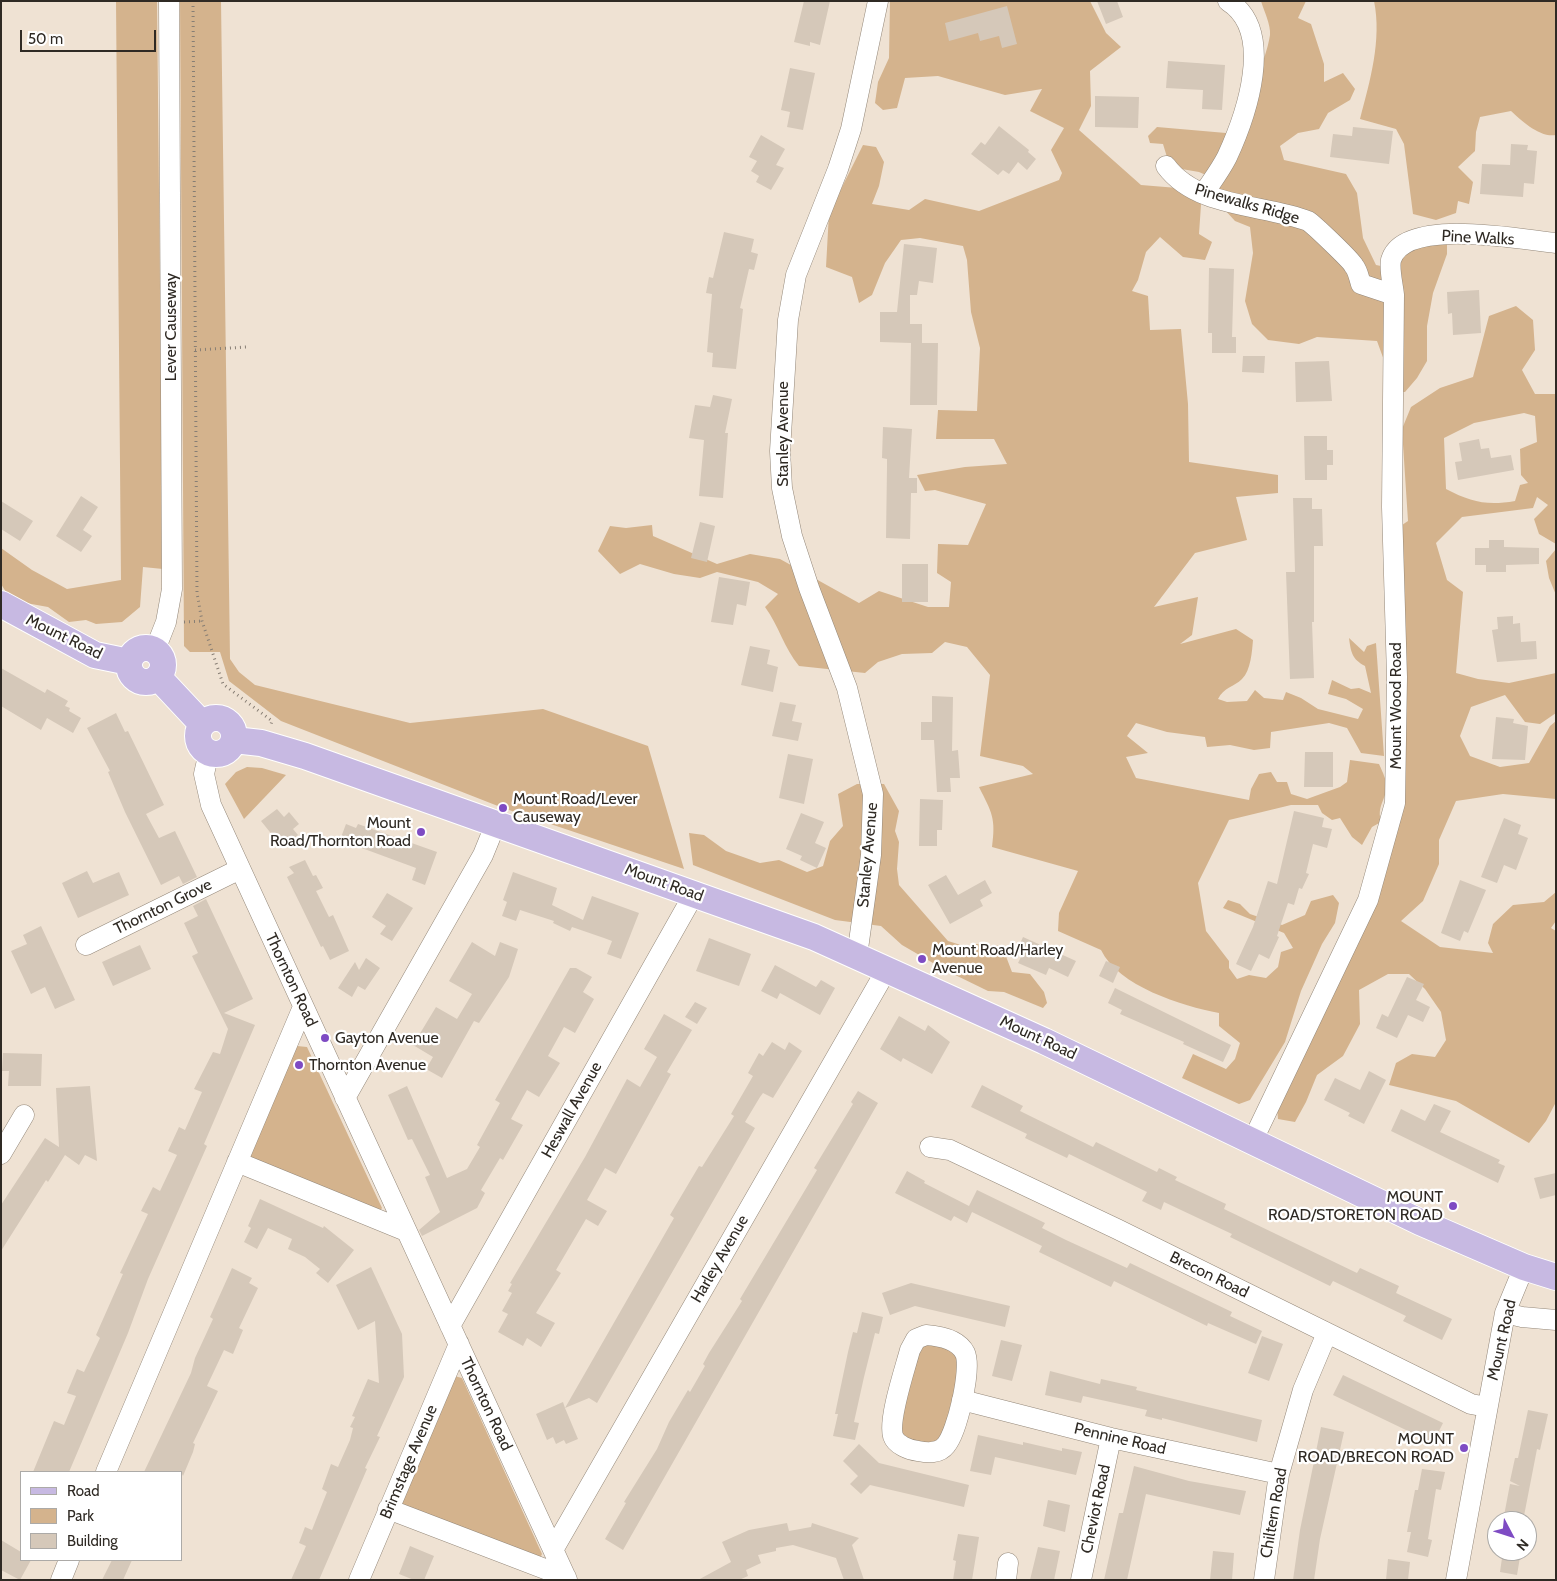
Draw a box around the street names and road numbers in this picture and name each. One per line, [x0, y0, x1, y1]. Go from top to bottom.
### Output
street label: Pinewalks Ridge [1192, 180, 1302, 228]
street label: Pine Walks [1441, 227, 1515, 249]
street label: Lever Causeway [161, 273, 181, 381]
street label: Stanley Avenue [773, 381, 793, 487]
street label: Mount Road [23, 610, 105, 664]
street label: Mount Wood Road [1386, 642, 1406, 770]
street label: Stanley Avenue [854, 802, 882, 908]
street label: Mount Road [622, 860, 706, 906]
street label: Thornton Grove [111, 875, 215, 939]
street label: Thornton Road [261, 930, 321, 1030]
street label: Mount Road [997, 1012, 1079, 1064]
street label: Heswall Avenue [538, 1059, 606, 1161]
street label: Harley Avenue [687, 1212, 753, 1306]
street label: Brecon Road [1166, 1248, 1252, 1302]
street label: Mount Road [1483, 1298, 1521, 1382]
street label: Thornton Road [456, 1354, 516, 1454]
street label: Brimstage Avenue [376, 1402, 442, 1522]
street label: Pennine Road [1072, 1419, 1168, 1459]
street label: Cheviot Road [1077, 1463, 1115, 1555]
street label: Chiltern Road [1257, 1466, 1291, 1560]

